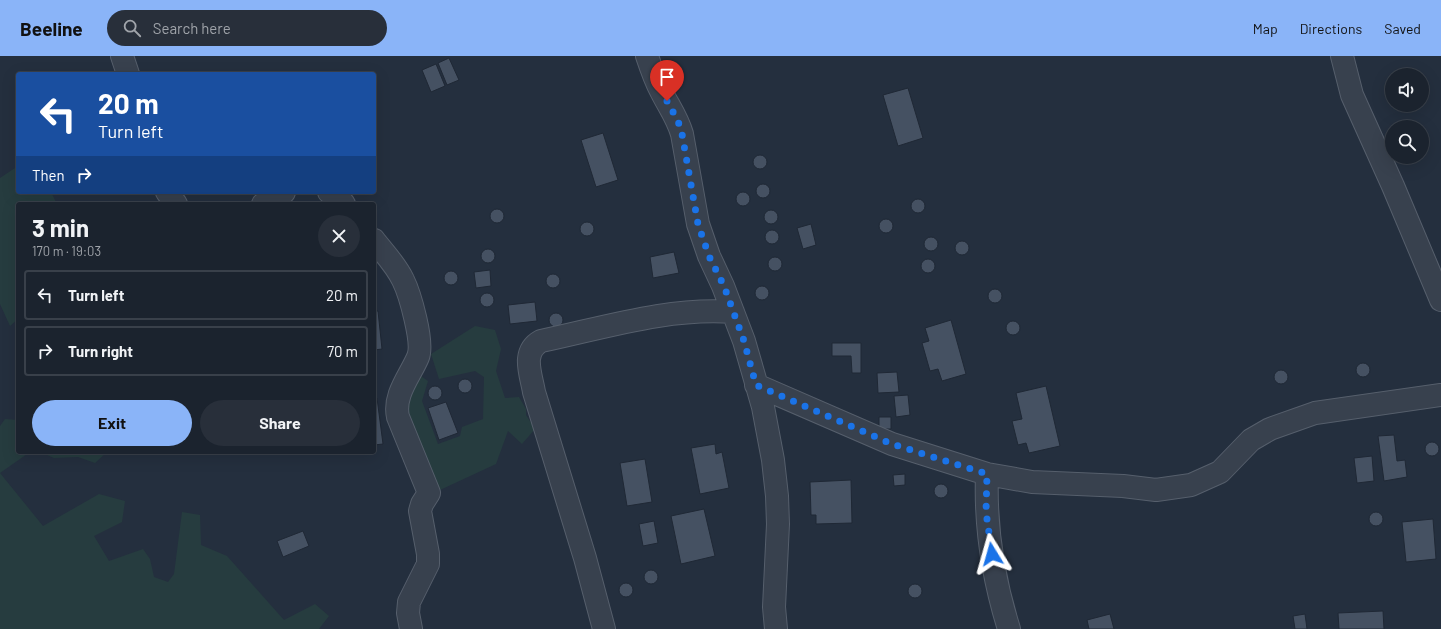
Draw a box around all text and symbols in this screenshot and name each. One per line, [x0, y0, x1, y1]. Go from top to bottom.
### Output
search box [107, 10, 387, 46]
text: Beeline [20, 17, 83, 40]
icon: search [121, 17, 143, 39]
text: Search here [153, 19, 231, 37]
text: Map [1253, 20, 1278, 37]
text: Directions [1300, 20, 1362, 37]
text: Saved [1384, 20, 1421, 37]
pin [650, 60, 684, 101]
icon: arrive [656, 66, 678, 88]
map controls [1385, 68, 1429, 164]
button: sound [1385, 68, 1429, 112]
text: 20 m [98, 86, 159, 120]
icon: left [32, 88, 84, 140]
text: Turn left [98, 120, 164, 142]
button: search [1385, 120, 1429, 164]
icon: right [73, 164, 95, 186]
text: Then [32, 166, 65, 184]
text: 3 min [32, 213, 89, 242]
button: close [318, 215, 360, 257]
text: 170 m · 19:03 [32, 243, 101, 259]
icon: left [34, 284, 56, 306]
text: Turn left [68, 286, 124, 304]
text: 20 m [326, 286, 358, 304]
icon: right [34, 340, 56, 362]
text: Turn right [68, 342, 133, 360]
text: 70 m [327, 342, 358, 360]
button: Exit [32, 400, 192, 446]
button: Share [200, 400, 360, 446]
position arrow [971, 533, 1013, 575]

